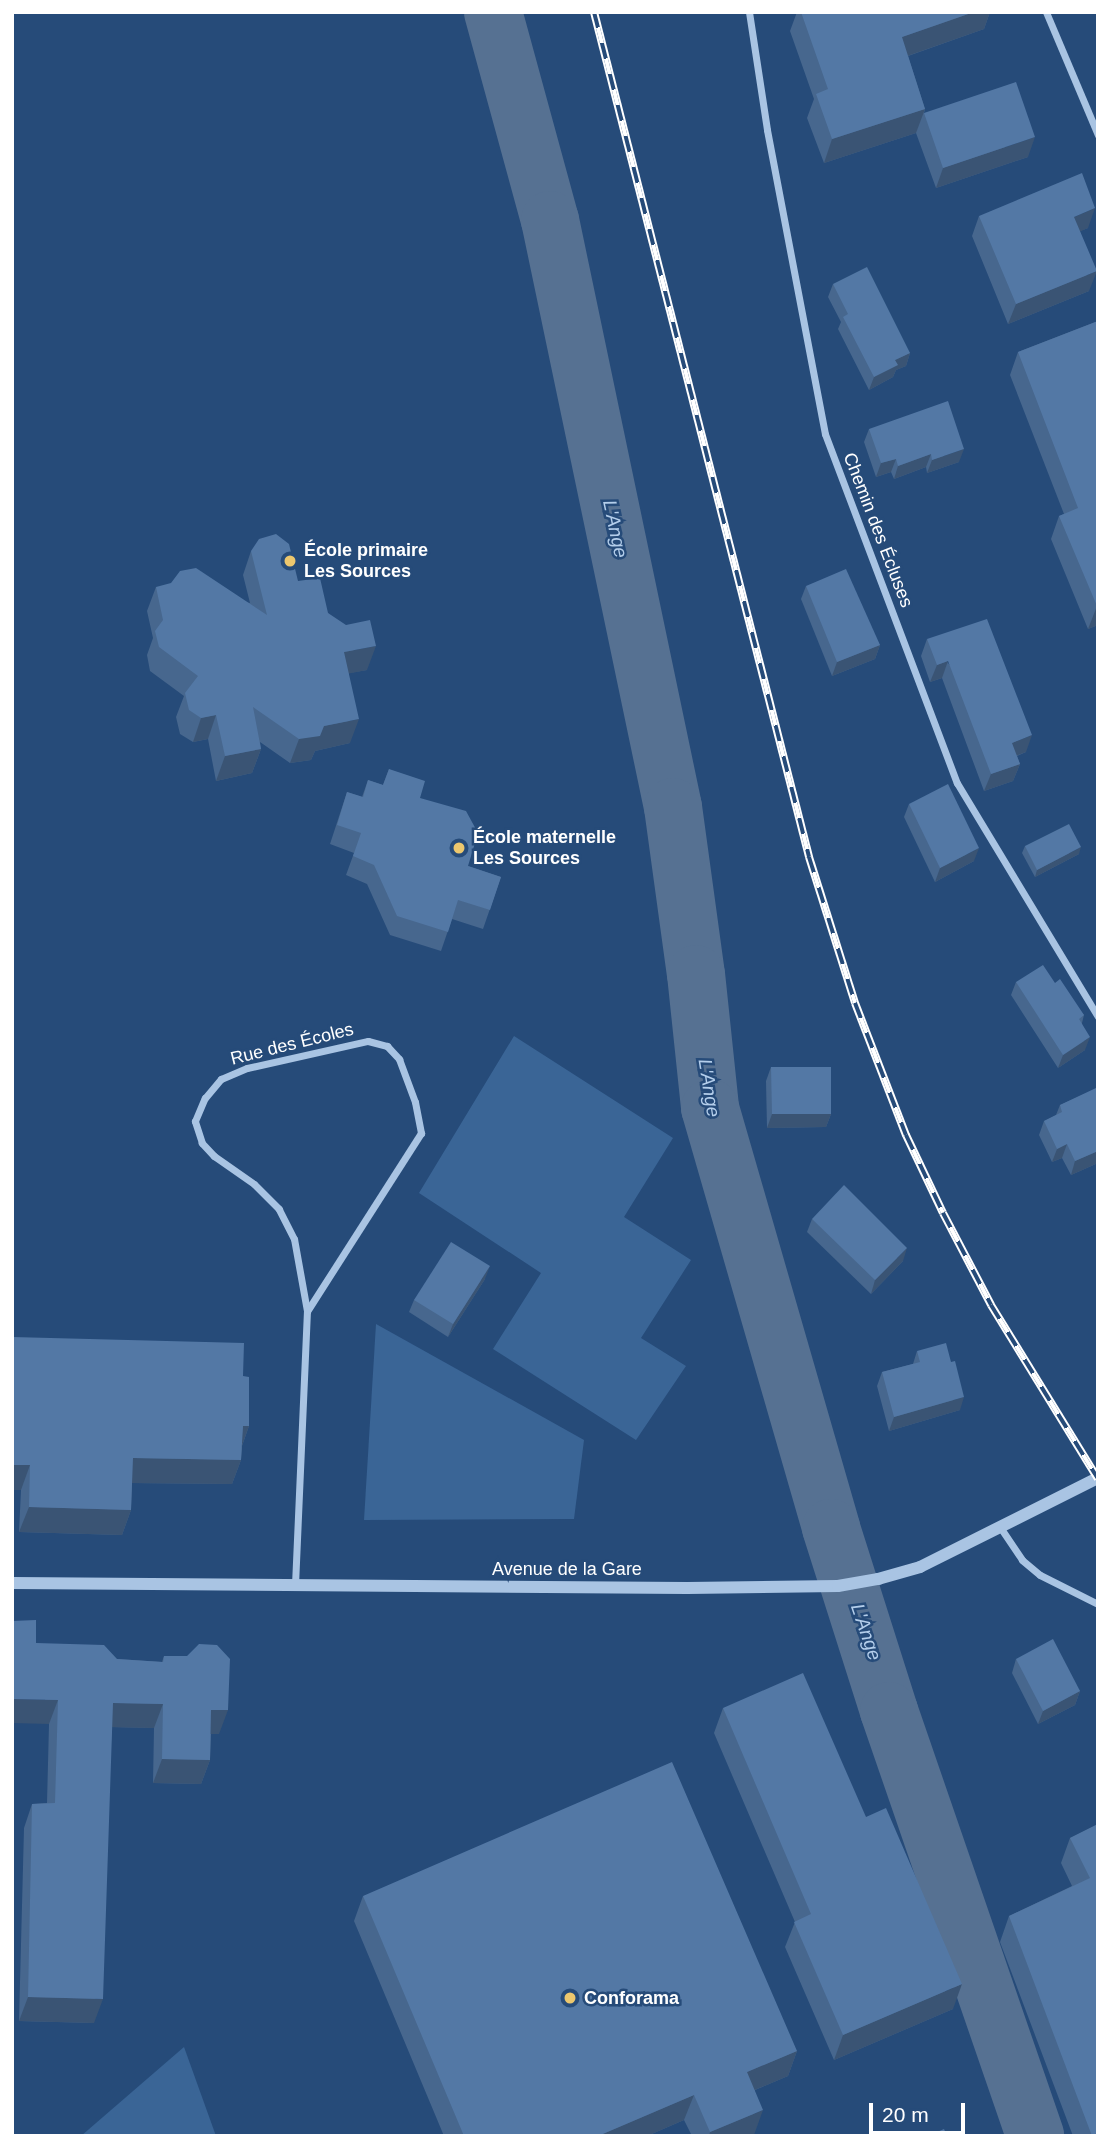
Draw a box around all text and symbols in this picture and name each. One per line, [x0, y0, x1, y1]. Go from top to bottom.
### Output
street label: Chemin des Écluses [839, 450, 917, 610]
water label: L'Ange [598, 498, 632, 560]
place label: École primaire Les Sources [304, 540, 428, 582]
marker: École primaire Les Sources [282, 553, 298, 569]
place label: École maternelle Les Sources [473, 827, 616, 870]
marker: École maternelle Les Sources [451, 840, 467, 856]
street label: Rue des Écoles [228, 1018, 356, 1070]
water label: L'Ange [693, 1057, 725, 1119]
street label: Avenue de la Gare [492, 1558, 642, 1580]
water label: L'Ange [846, 1601, 886, 1663]
place label: Conforama [584, 1987, 679, 2009]
marker: Conforama [562, 1990, 578, 2006]
scale bar [872, 2088, 968, 2132]
text: 20 m [882, 2103, 929, 2126]

